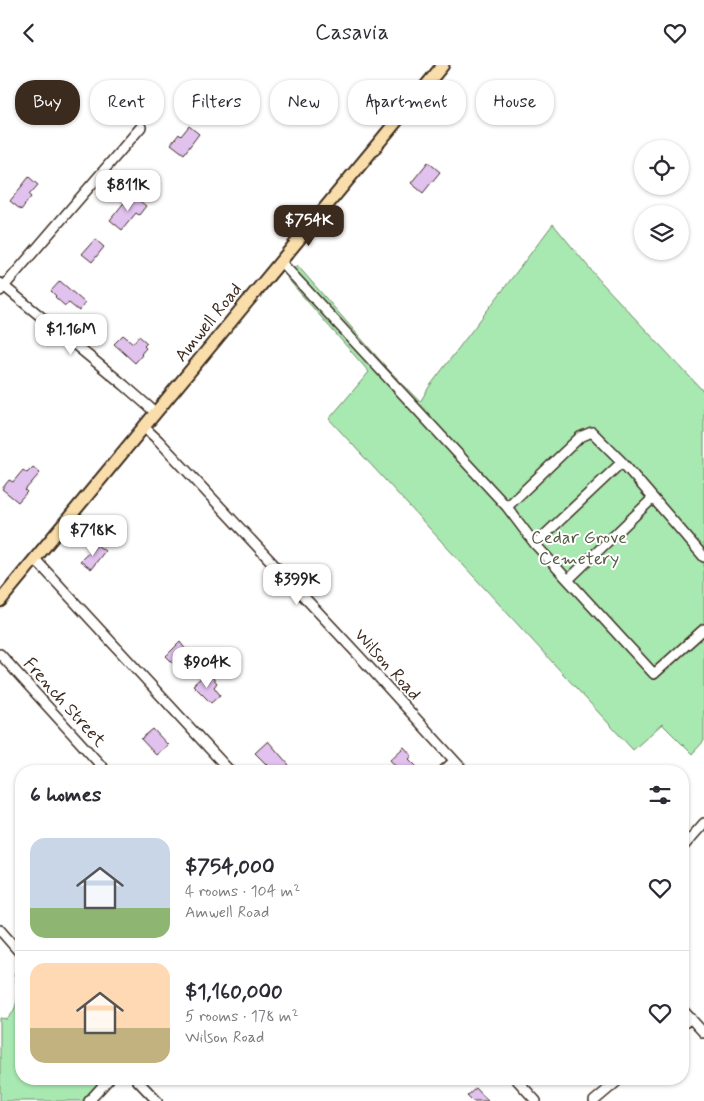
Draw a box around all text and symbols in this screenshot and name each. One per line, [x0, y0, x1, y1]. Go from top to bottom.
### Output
icon: back [15, 19, 43, 47]
text: Casavia [315, 19, 389, 47]
icon: heart [661, 19, 689, 47]
chip: Buy [15, 80, 80, 125]
chip: Rent [90, 80, 164, 125]
chip: Filters [174, 80, 260, 125]
chip: New [270, 80, 338, 125]
chip: Apartment [348, 80, 466, 125]
chip: House [476, 80, 554, 125]
map controls [634, 140, 689, 260]
button: locate [634, 140, 689, 195]
pin: $811K [93, 169, 163, 212]
text: $811K [107, 175, 149, 196]
pin: $754K [274, 205, 344, 247]
button: layers [634, 205, 689, 260]
text: $754K [285, 210, 333, 231]
street label: Amwell Road [170, 278, 248, 367]
pin: $1.16M [30, 313, 112, 356]
text: $1.16M [46, 319, 96, 340]
pin: $718K [58, 515, 128, 557]
text: $718K [70, 520, 116, 541]
park label: Cedar Grove Cemetery [531, 526, 627, 571]
pin: $399K [262, 563, 332, 606]
text: $399K [274, 569, 320, 590]
street label: Wilson Road [348, 623, 426, 706]
pin: $904K [172, 647, 242, 689]
text: $904K [183, 652, 231, 673]
street label: French Street [18, 653, 111, 753]
text: 6 homes [30, 781, 101, 809]
icon: filters [646, 781, 674, 809]
text: $754,000 [185, 853, 275, 881]
icon: home [70, 858, 130, 918]
icon: heart [646, 874, 674, 902]
text: 4 rooms · 104 m² [185, 881, 300, 902]
text: Amwell Road [185, 902, 269, 923]
text: $1,160,000 [185, 978, 283, 1006]
icon: home [70, 983, 130, 1043]
icon: heart [646, 999, 674, 1027]
text: 5 rooms · 178 m² [185, 1006, 299, 1027]
text: Wilson Road [185, 1027, 264, 1048]

